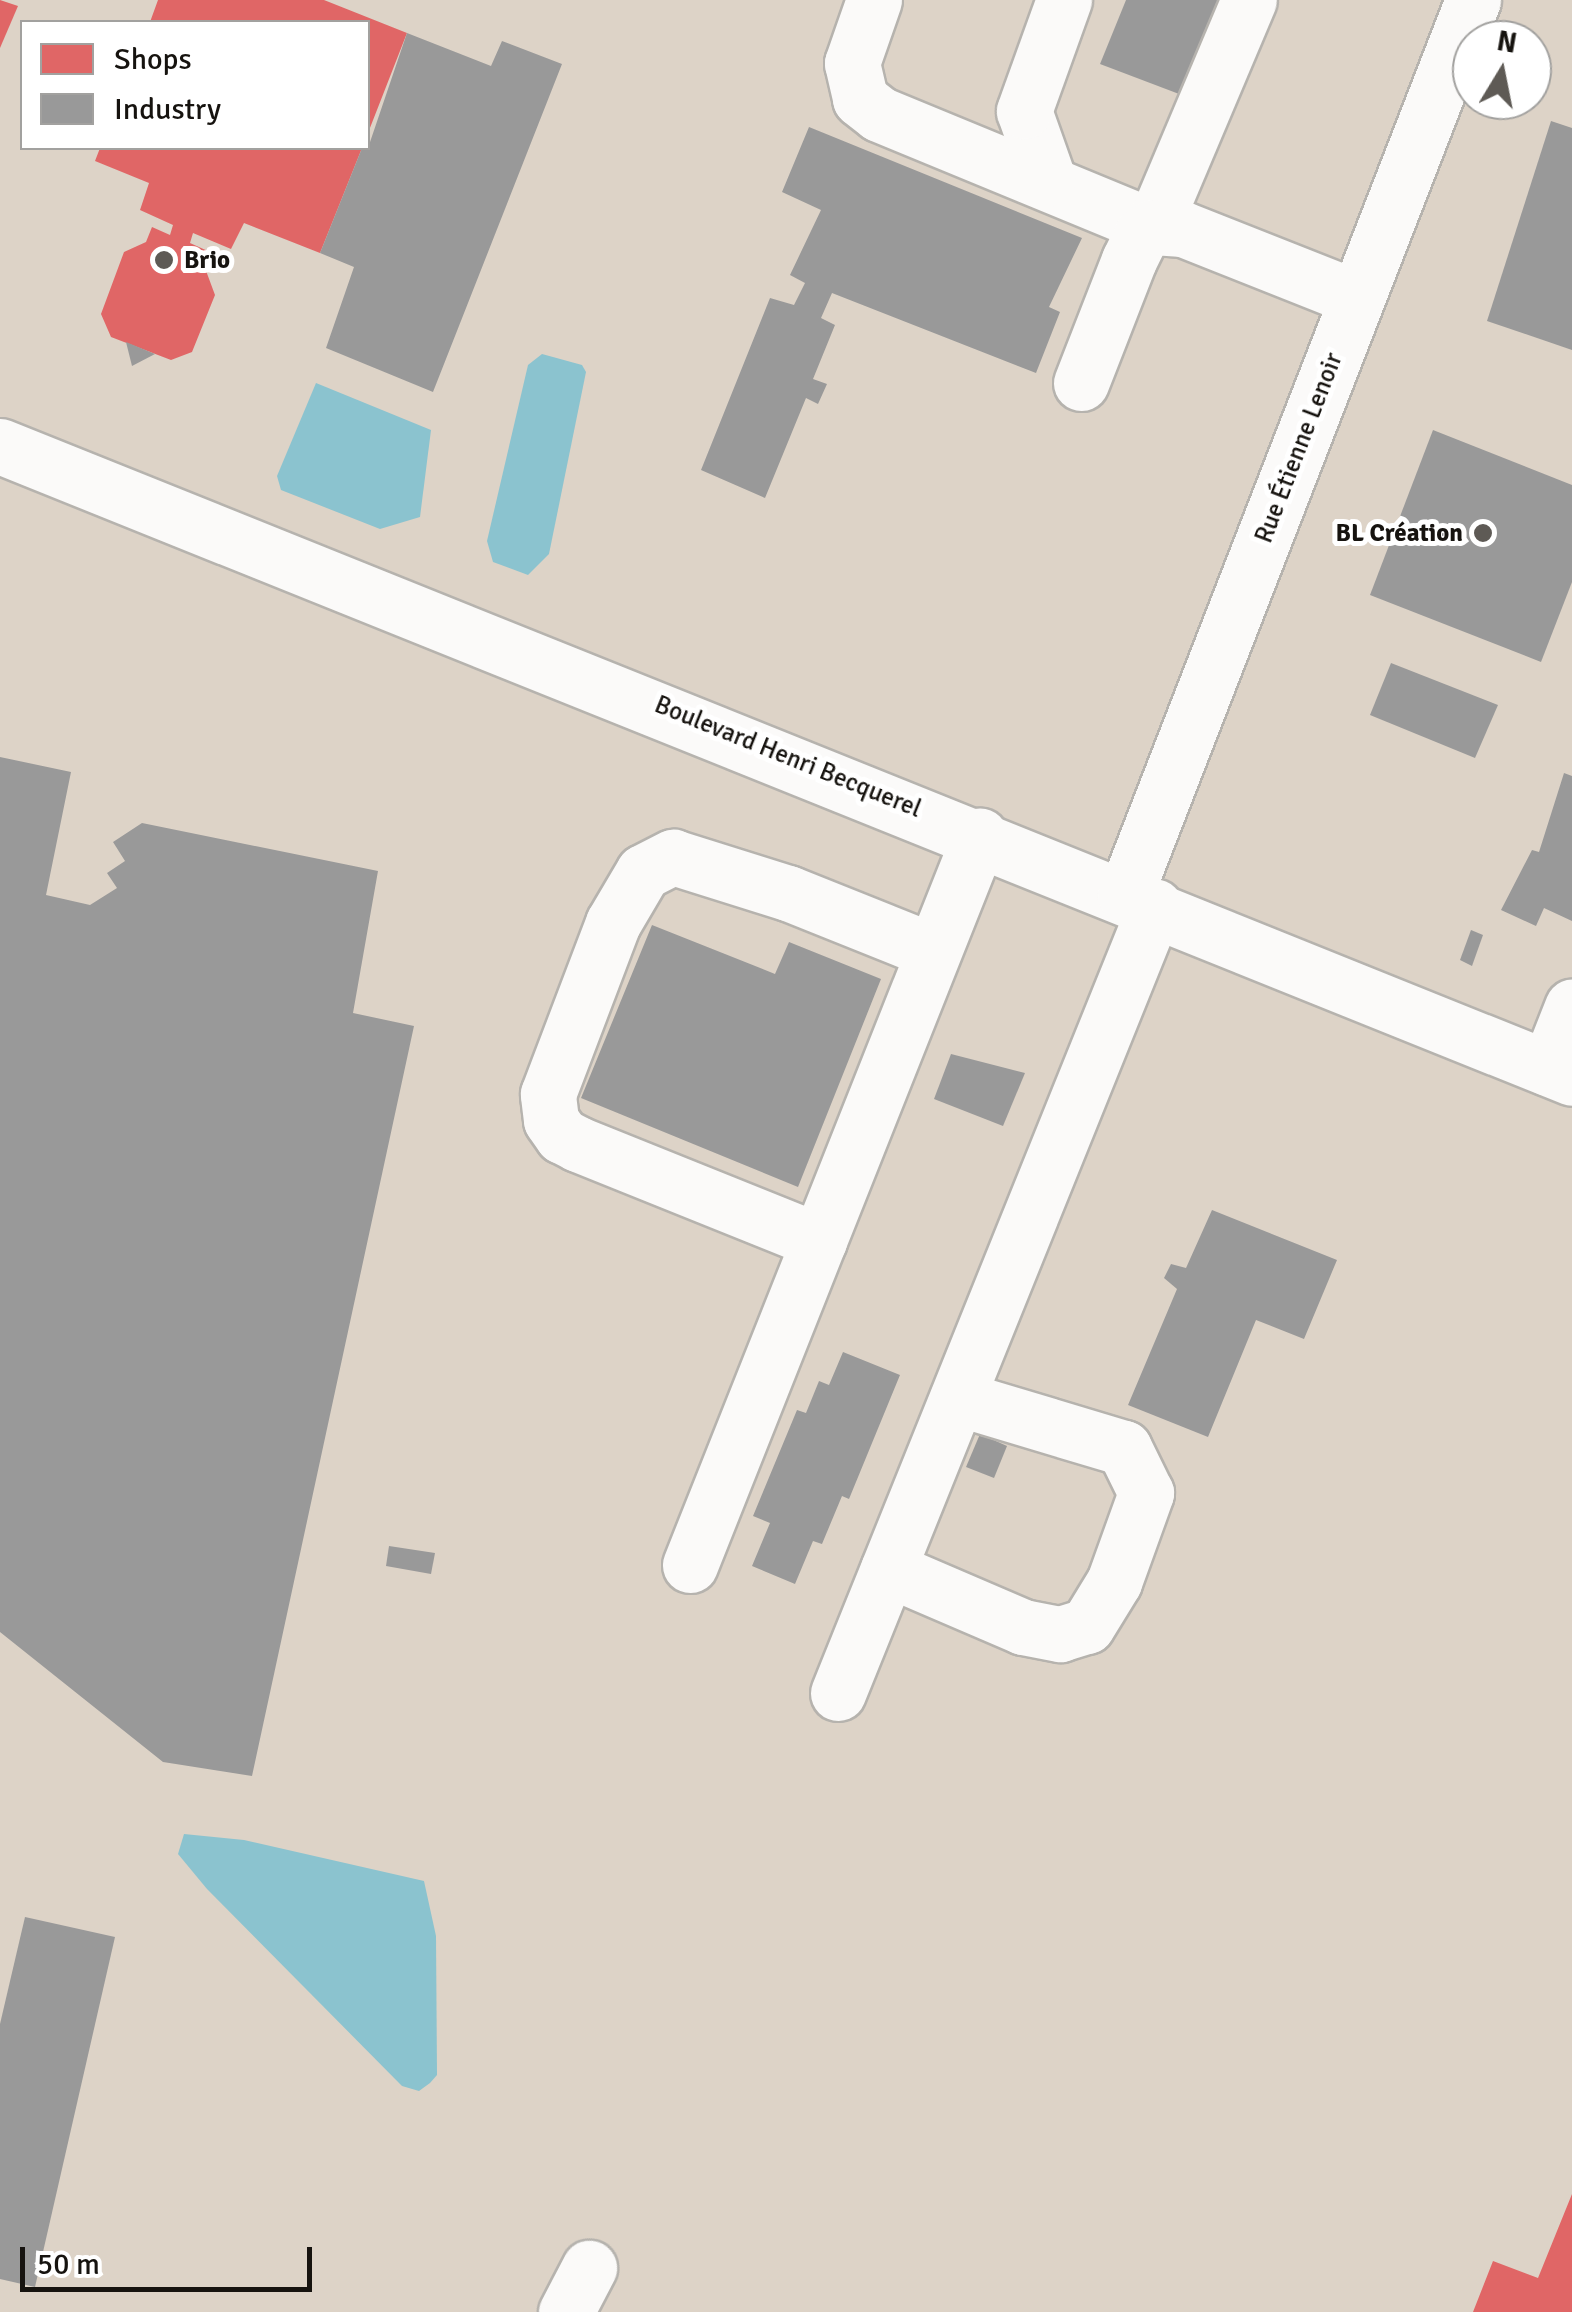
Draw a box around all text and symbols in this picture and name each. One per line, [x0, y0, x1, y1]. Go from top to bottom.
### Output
legend [20, 20, 370, 150]
north arrow [1452, 20, 1552, 120]
text: N [1494, 24, 1519, 61]
text: Shops [114, 41, 192, 78]
text: Industry [114, 91, 221, 128]
place label: Brio [184, 245, 230, 275]
marker: Brio [153, 249, 175, 271]
street label: Rue Étienne Lenoir [1249, 349, 1349, 547]
place label: BL Création [1336, 518, 1463, 548]
marker: BL Création [1472, 522, 1494, 544]
street label: Boulevard Henri Becquerel [650, 690, 926, 824]
scale bar [25, 2227, 318, 2289]
text: 50 m [37, 2246, 100, 2283]

